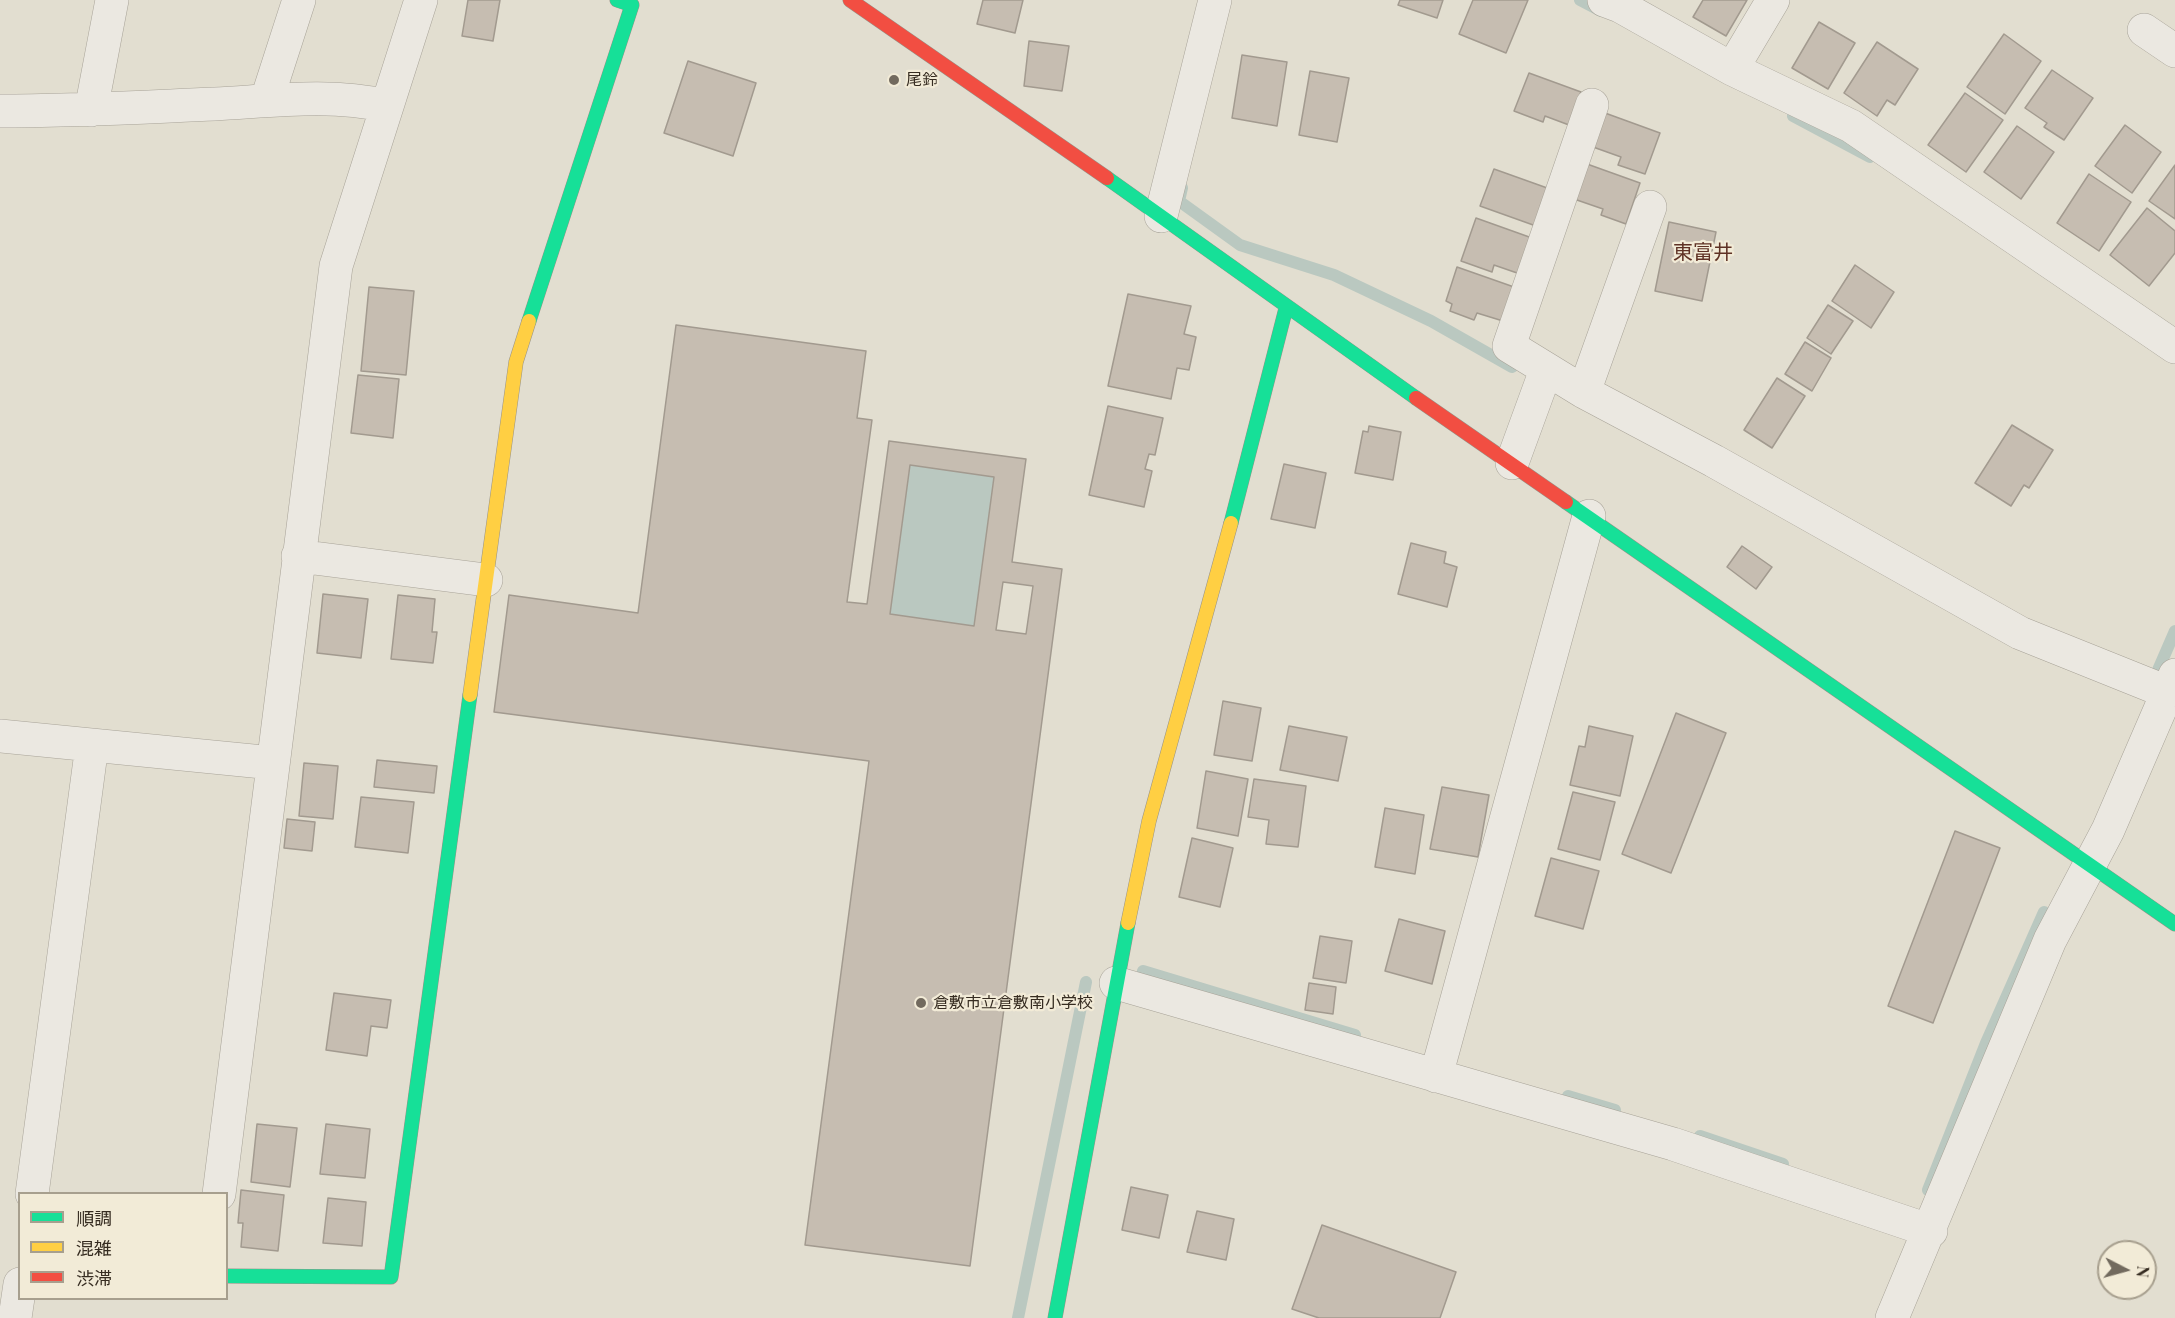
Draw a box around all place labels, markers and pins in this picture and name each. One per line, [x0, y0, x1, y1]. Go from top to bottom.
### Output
place label: 尾鈴 [906, 70, 938, 90]
marker: 尾鈴 [887, 73, 901, 87]
place label: 倉敷市立倉敷南小学校 [933, 993, 1093, 1013]
marker: 倉敷市立倉敷南小学校 [914, 996, 928, 1010]

